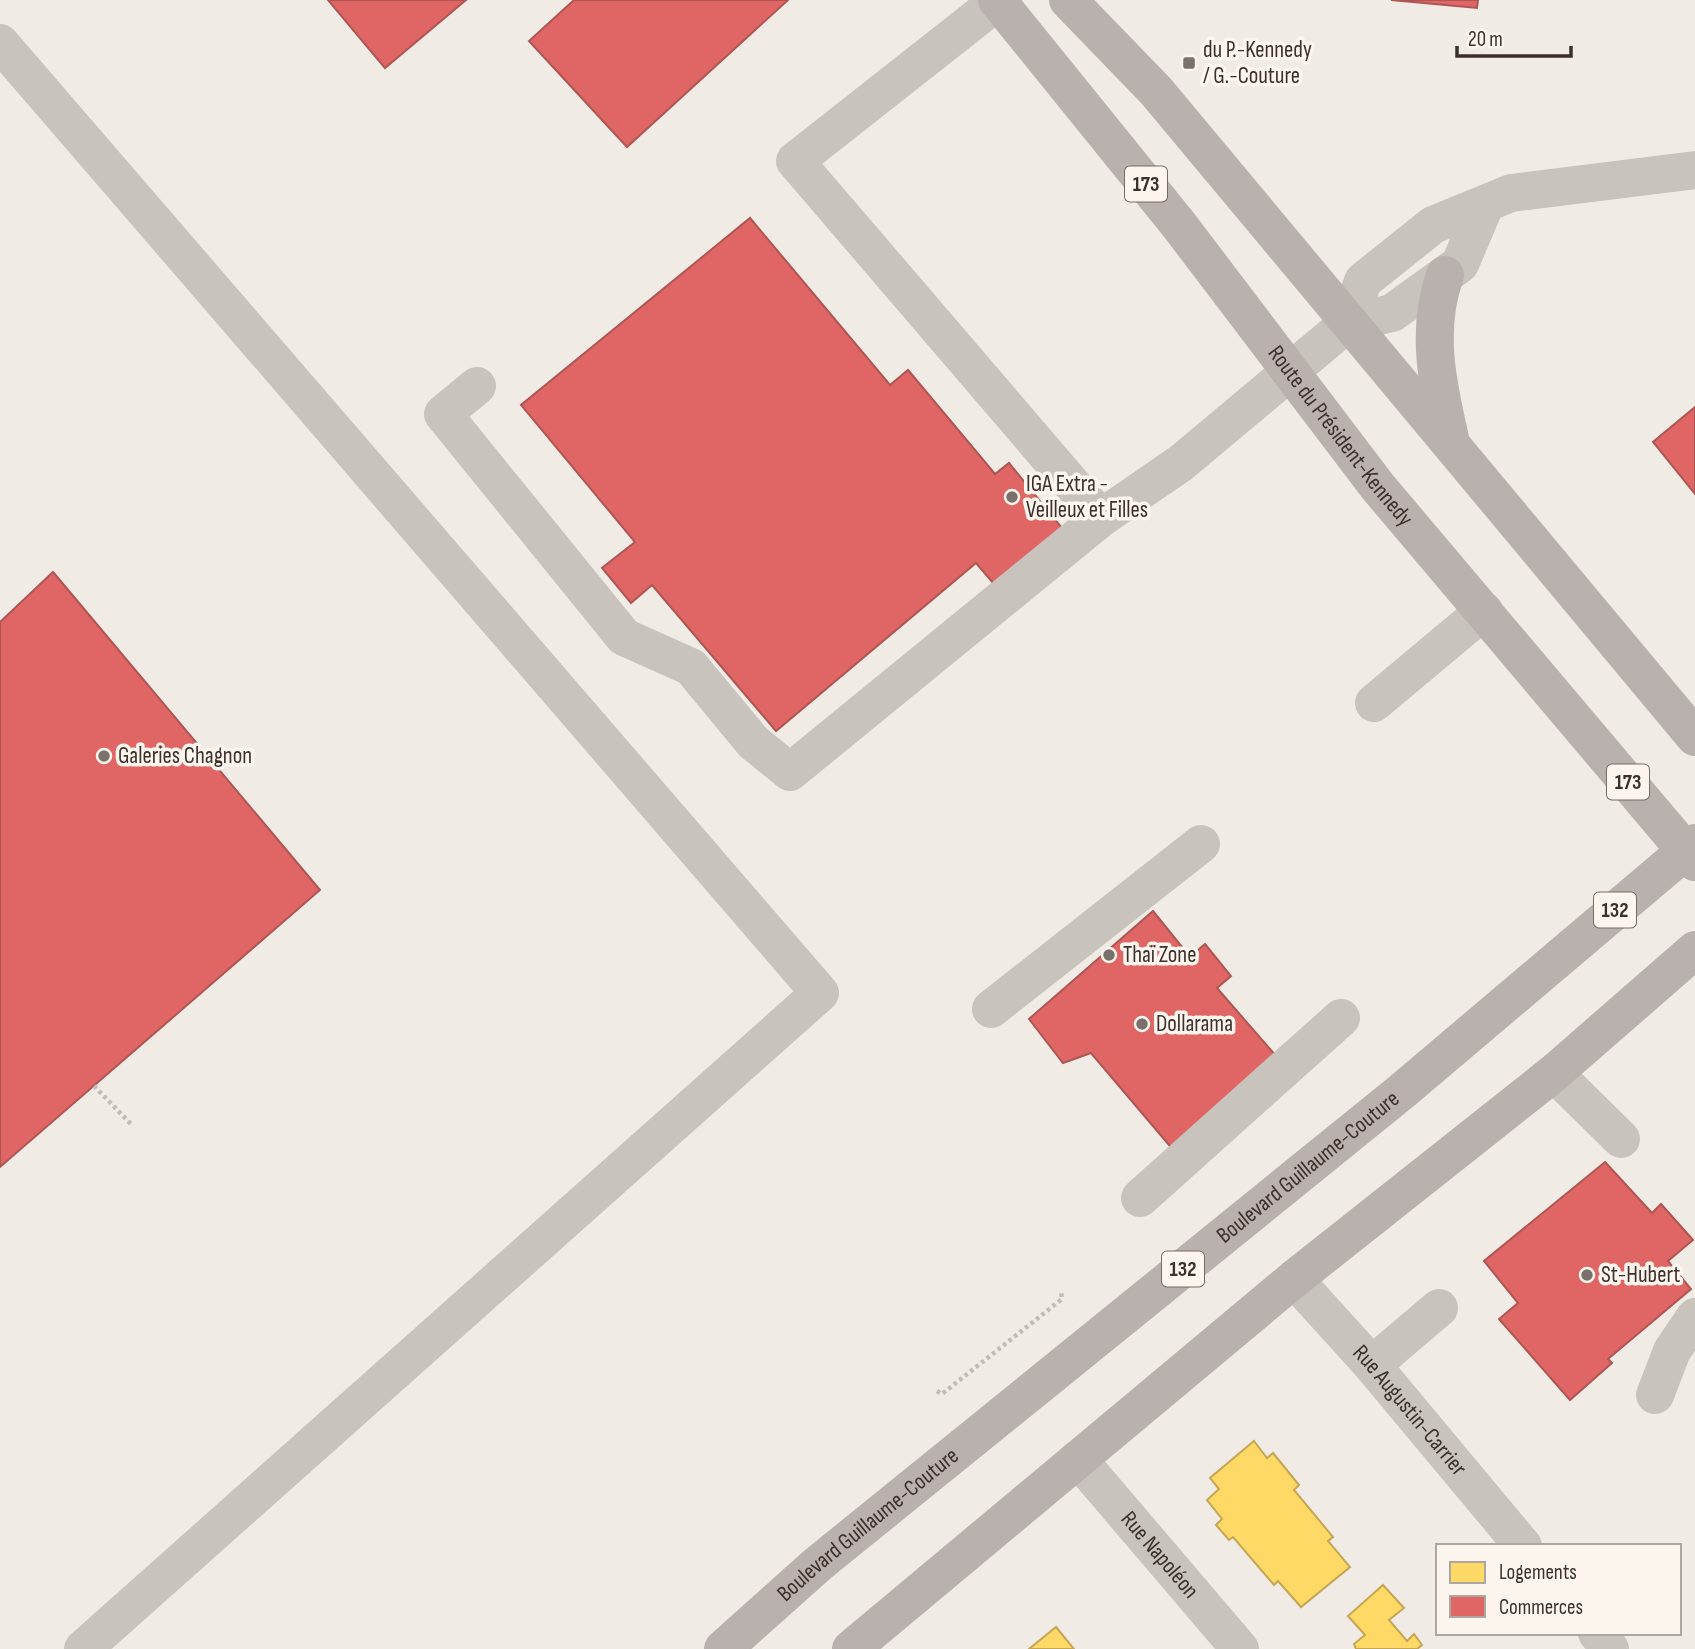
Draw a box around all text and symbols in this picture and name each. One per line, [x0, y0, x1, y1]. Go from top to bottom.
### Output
scale bar [1457, 14, 1571, 58]
text: 20 m [1468, 27, 1503, 52]
place label: du P.-Kennedy / G.-Couture [1203, 36, 1312, 90]
marker: du P.-Kennedy / G.-Couture [1181, 55, 1197, 71]
road number: 173 [1125, 166, 1167, 202]
street label: Route du Président-Kennedy [1262, 340, 1419, 532]
place label: IGA Extra - Veilleux et Filles [1026, 470, 1148, 524]
marker: IGA Extra - Veilleux et Filles [1004, 489, 1020, 505]
place label: Galeries Chagnon [118, 742, 252, 770]
marker: Galeries Chagnon [96, 748, 112, 764]
road number: 173 [1607, 764, 1649, 800]
road number: 132 [1594, 892, 1636, 928]
place label: Thaï Zone [1123, 941, 1196, 969]
marker: Thaï Zone [1101, 947, 1117, 963]
place label: Dollarama [1156, 1010, 1233, 1038]
marker: Dollarama [1134, 1016, 1150, 1032]
street label: Boulevard Guillaume-Couture [1211, 1085, 1405, 1250]
road number: 132 [1162, 1252, 1204, 1286]
place label: St-Hubert [1601, 1261, 1680, 1289]
marker: St-Hubert [1579, 1267, 1595, 1283]
street label: Rue Augustin-Carrier [1347, 1339, 1473, 1482]
street label: Boulevard Guillaume-Couture [771, 1442, 964, 1608]
street label: Rue Napoléon [1115, 1506, 1205, 1604]
legend [1436, 1544, 1681, 1635]
text: Logements [1499, 1560, 1577, 1585]
text: Commerces [1499, 1595, 1583, 1620]

